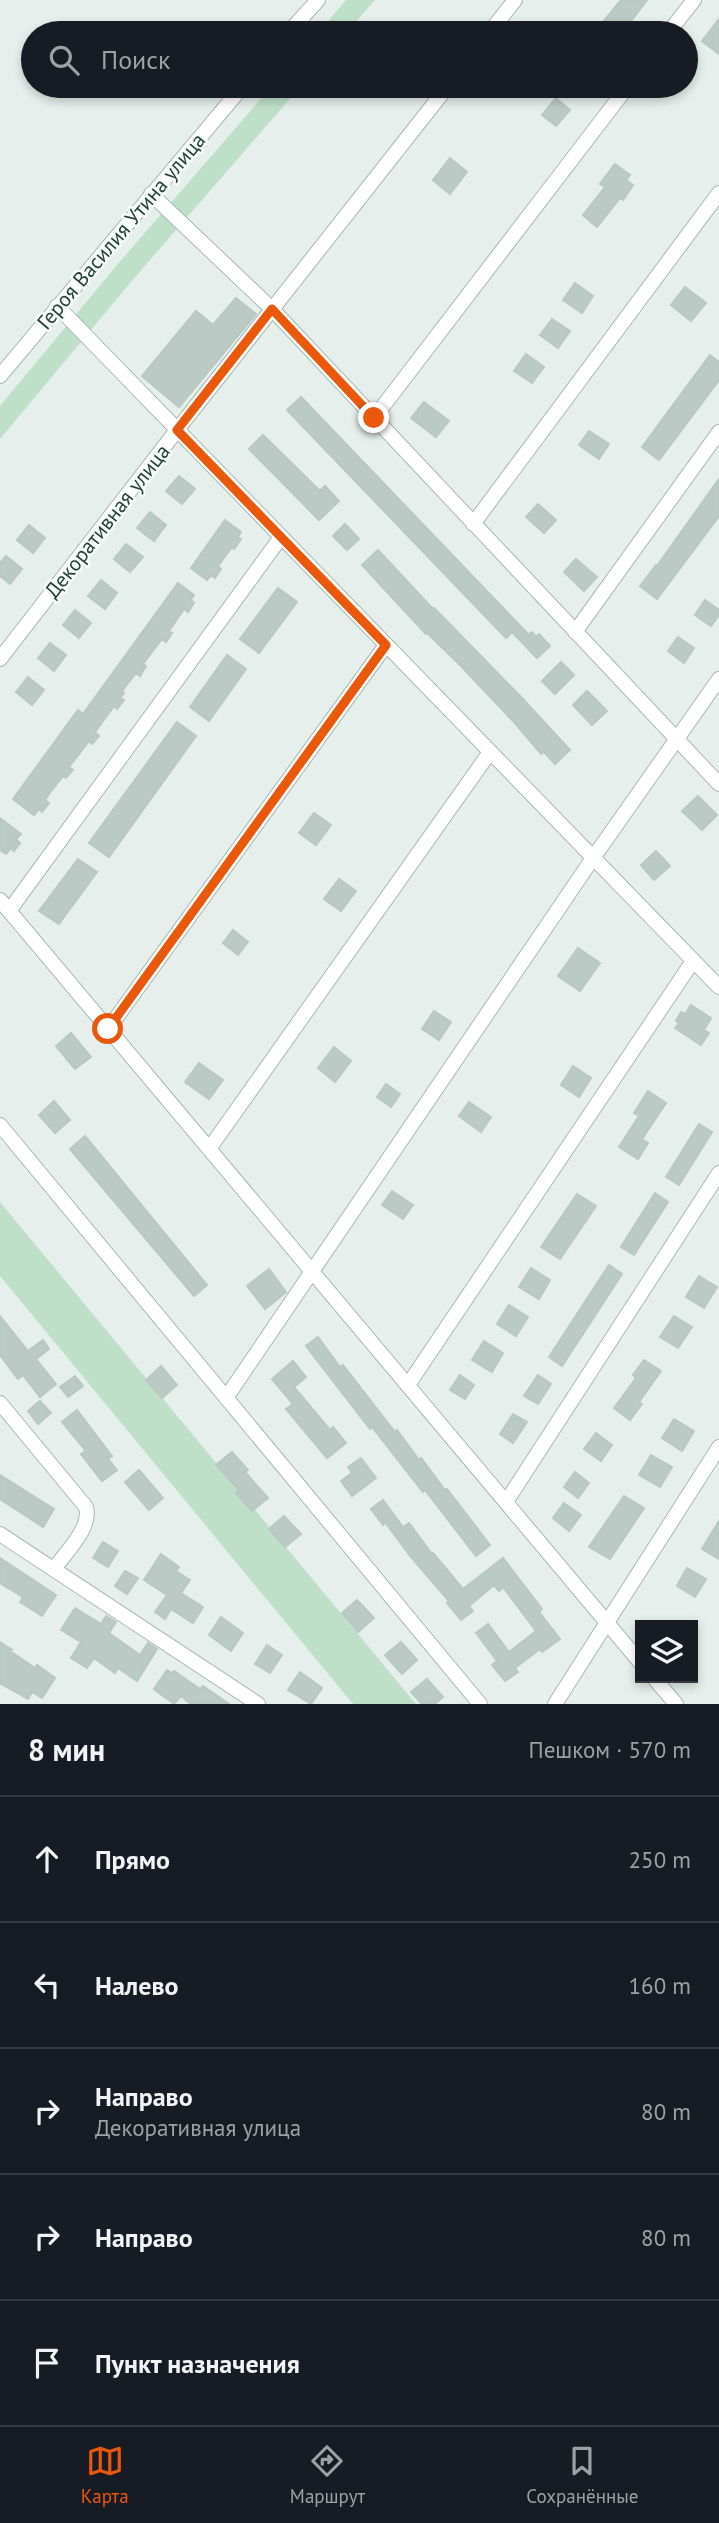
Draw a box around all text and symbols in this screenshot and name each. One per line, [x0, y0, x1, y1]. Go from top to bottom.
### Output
search box [21, 21, 698, 98]
icon: search [45, 41, 83, 79]
text: Поиск [101, 43, 170, 76]
street label: Героя Василия Утина улица [31, 127, 211, 335]
route end [358, 402, 389, 433]
street label: Декоративная улица [38, 439, 176, 603]
route start [92, 1013, 123, 1044]
map controls [635, 1620, 698, 1683]
button: layers [635, 1620, 698, 1683]
text: 8 мин [28, 1730, 105, 1769]
text: Пешком · 570 m [528, 1735, 691, 1764]
icon: ahead [28, 1840, 66, 1878]
text: Прямо [95, 1843, 170, 1876]
text: 250 m [629, 1845, 691, 1874]
icon: left [28, 1966, 66, 2004]
text: Налево [95, 1969, 179, 2002]
text: 160 m [629, 1971, 691, 2000]
text: Направо [95, 2080, 193, 2113]
icon: right [28, 2092, 66, 2130]
text: 80 m [641, 2097, 691, 2126]
text: Декоративная улица [95, 2113, 301, 2142]
icon: right [28, 2218, 66, 2256]
text: Направо [95, 2221, 193, 2254]
text: 80 m [641, 2223, 691, 2252]
icon: arrive [28, 2344, 66, 2382]
text: Пункт назначения [95, 2347, 300, 2380]
tab: Карта [81, 2442, 129, 2508]
tab: Маршрут [290, 2442, 365, 2508]
tab: Сохранённые [526, 2442, 638, 2508]

